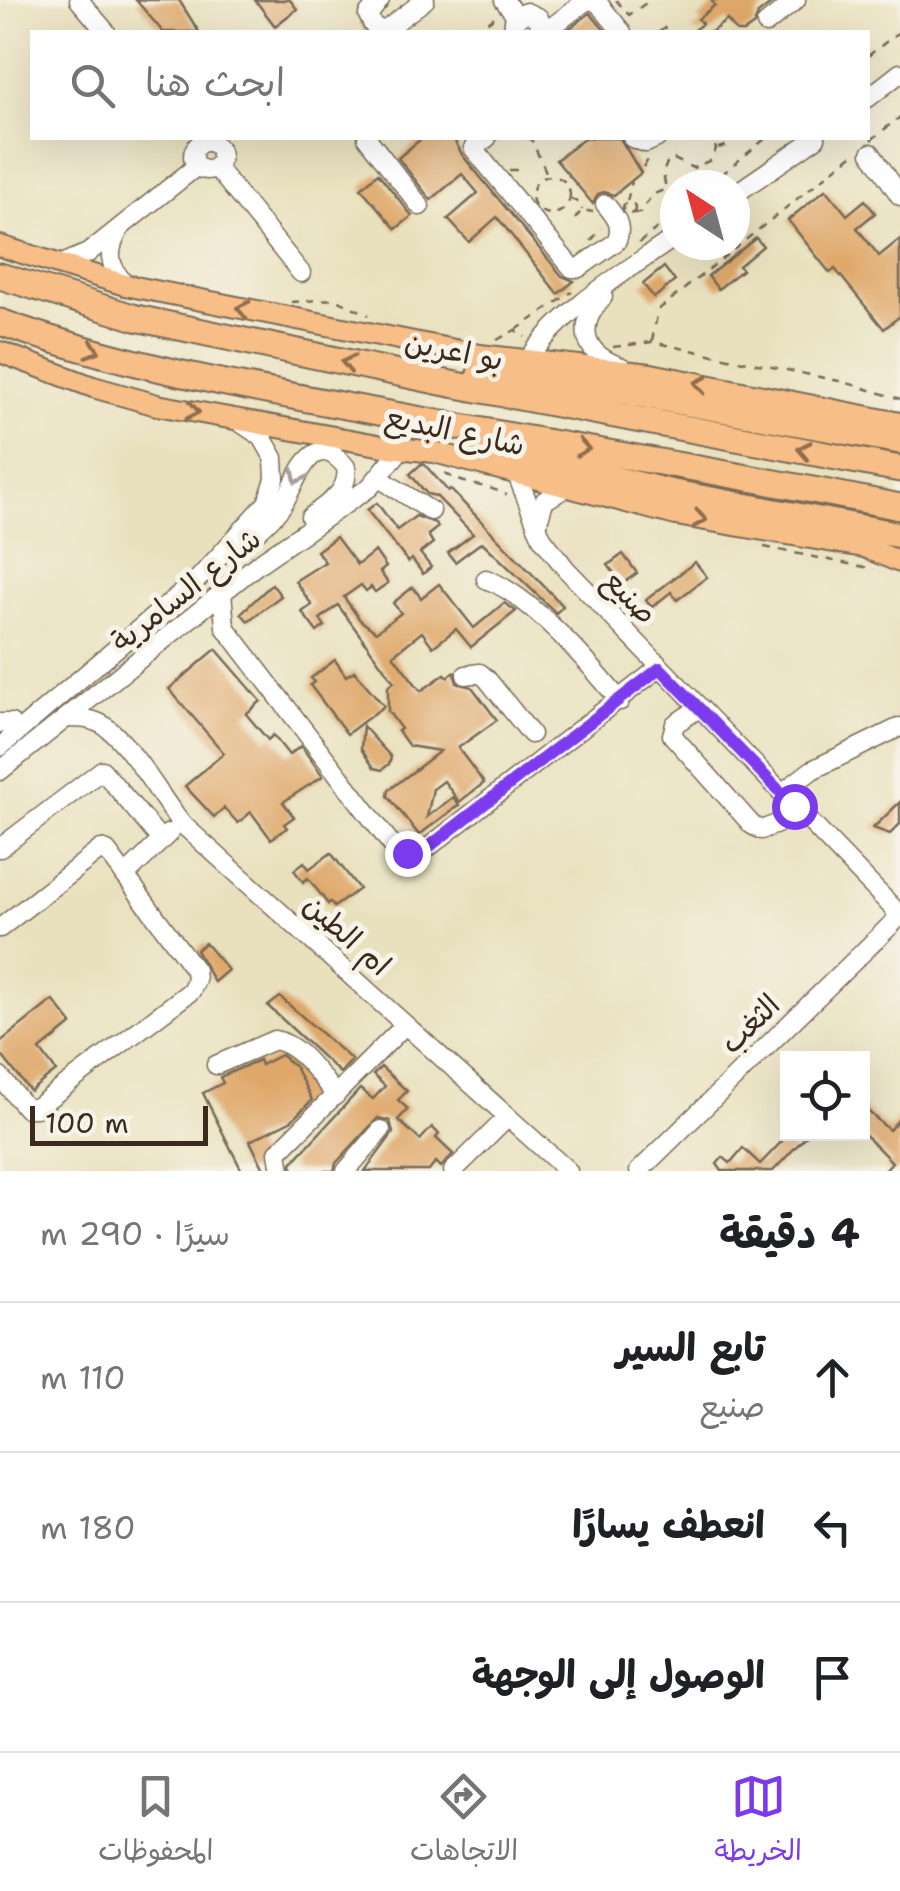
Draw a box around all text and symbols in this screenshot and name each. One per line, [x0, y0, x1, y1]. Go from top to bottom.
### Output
search box [30, 30, 870, 140]
text: ابحث هنا [145, 57, 285, 108]
icon: search [65, 58, 120, 113]
north arrow [660, 170, 750, 260]
one-way arrow [235, 299, 252, 320]
street label: بو اعرين [401, 321, 507, 380]
one-way arrow [84, 339, 101, 359]
one-way arrow [340, 353, 357, 374]
one-way arrow [693, 375, 710, 396]
street label: شارع البديع [381, 396, 529, 466]
one-way arrow [184, 400, 201, 421]
one-way arrow [575, 437, 592, 458]
one-way arrow [796, 441, 813, 462]
one-way arrow [290, 466, 310, 484]
one-way arrow [691, 508, 708, 529]
street label: شارع السامرية [102, 518, 270, 662]
street label: صنيع [593, 560, 667, 634]
route start [772, 784, 818, 830]
route end [385, 831, 431, 877]
street label: ام الطين [293, 884, 400, 986]
street label: الثغب [711, 985, 789, 1062]
map controls [780, 1051, 870, 1141]
button: locate [780, 1051, 870, 1141]
scale bar [30, 1101, 208, 1146]
text: 100 m [45, 1104, 129, 1142]
text: 4 دقيقة [719, 1205, 860, 1261]
text: سيرًا · 290 m [40, 1212, 230, 1255]
text: تابع السير [617, 1322, 765, 1373]
icon: ahead [805, 1350, 860, 1405]
text: 110 m [40, 1356, 126, 1399]
text: صنيع [699, 1384, 765, 1427]
text: انعطف يسارًا [572, 1499, 765, 1550]
icon: left [805, 1500, 860, 1555]
text: 180 m [40, 1506, 136, 1549]
text: الوصول إلى الوجهة [472, 1649, 765, 1700]
icon: arrive [805, 1650, 860, 1705]
tab: المحفوظات [98, 1769, 214, 1875]
tab: الاتجاهات [410, 1769, 518, 1875]
tab: الخريطة [714, 1769, 802, 1875]

